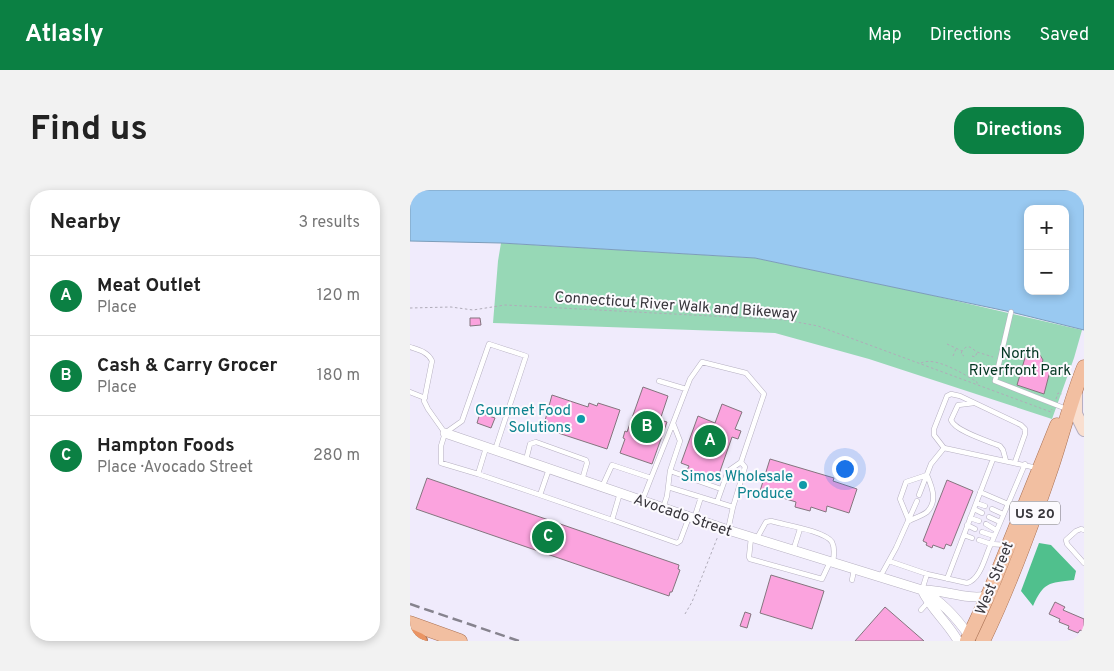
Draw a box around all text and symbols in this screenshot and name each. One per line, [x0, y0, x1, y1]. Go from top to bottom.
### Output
text: Atlasly [25, 20, 104, 50]
text: Map [868, 24, 902, 47]
text: Directions [930, 24, 1012, 47]
text: Saved [1040, 24, 1089, 47]
button: Directions [954, 107, 1084, 154]
text: Find us [30, 108, 148, 152]
map controls [1024, 205, 1069, 295]
button: + [1024, 205, 1069, 250]
text: Nearby [50, 209, 121, 236]
text: 3 results [298, 213, 360, 233]
button: − [1024, 250, 1069, 295]
text: Meat Outlet [97, 274, 201, 298]
text: A [60, 286, 72, 306]
text: 120 m [317, 286, 360, 306]
street label: Connecticut River Walk and Bikeway [554, 289, 798, 324]
text: Place [97, 298, 137, 318]
park label: North Riverfront Park [969, 345, 1071, 381]
text: Cash & Carry Grocer [97, 354, 278, 378]
text: B [60, 366, 72, 386]
text: 180 m [317, 366, 360, 386]
text: Place [97, 378, 137, 398]
place label: Gourmet Food Solutions [475, 402, 571, 438]
pin: B [631, 408, 663, 446]
marker: Gourmet Food Solutions [575, 413, 587, 425]
pin: A [694, 422, 726, 460]
text: Hampton Foods [97, 434, 235, 458]
text: C [61, 446, 71, 466]
text: 280 m [313, 446, 360, 466]
your location [832, 456, 858, 482]
text: Place · Avocado Street [97, 458, 253, 478]
place label: Simos Wholesale Produce [681, 468, 793, 504]
marker: Simos Wholesale Produce [797, 479, 809, 491]
street label: Avocado Street [631, 491, 734, 542]
road number: US 20 [1010, 502, 1060, 524]
pin: C [532, 518, 564, 556]
street label: West Street [972, 539, 1019, 618]

